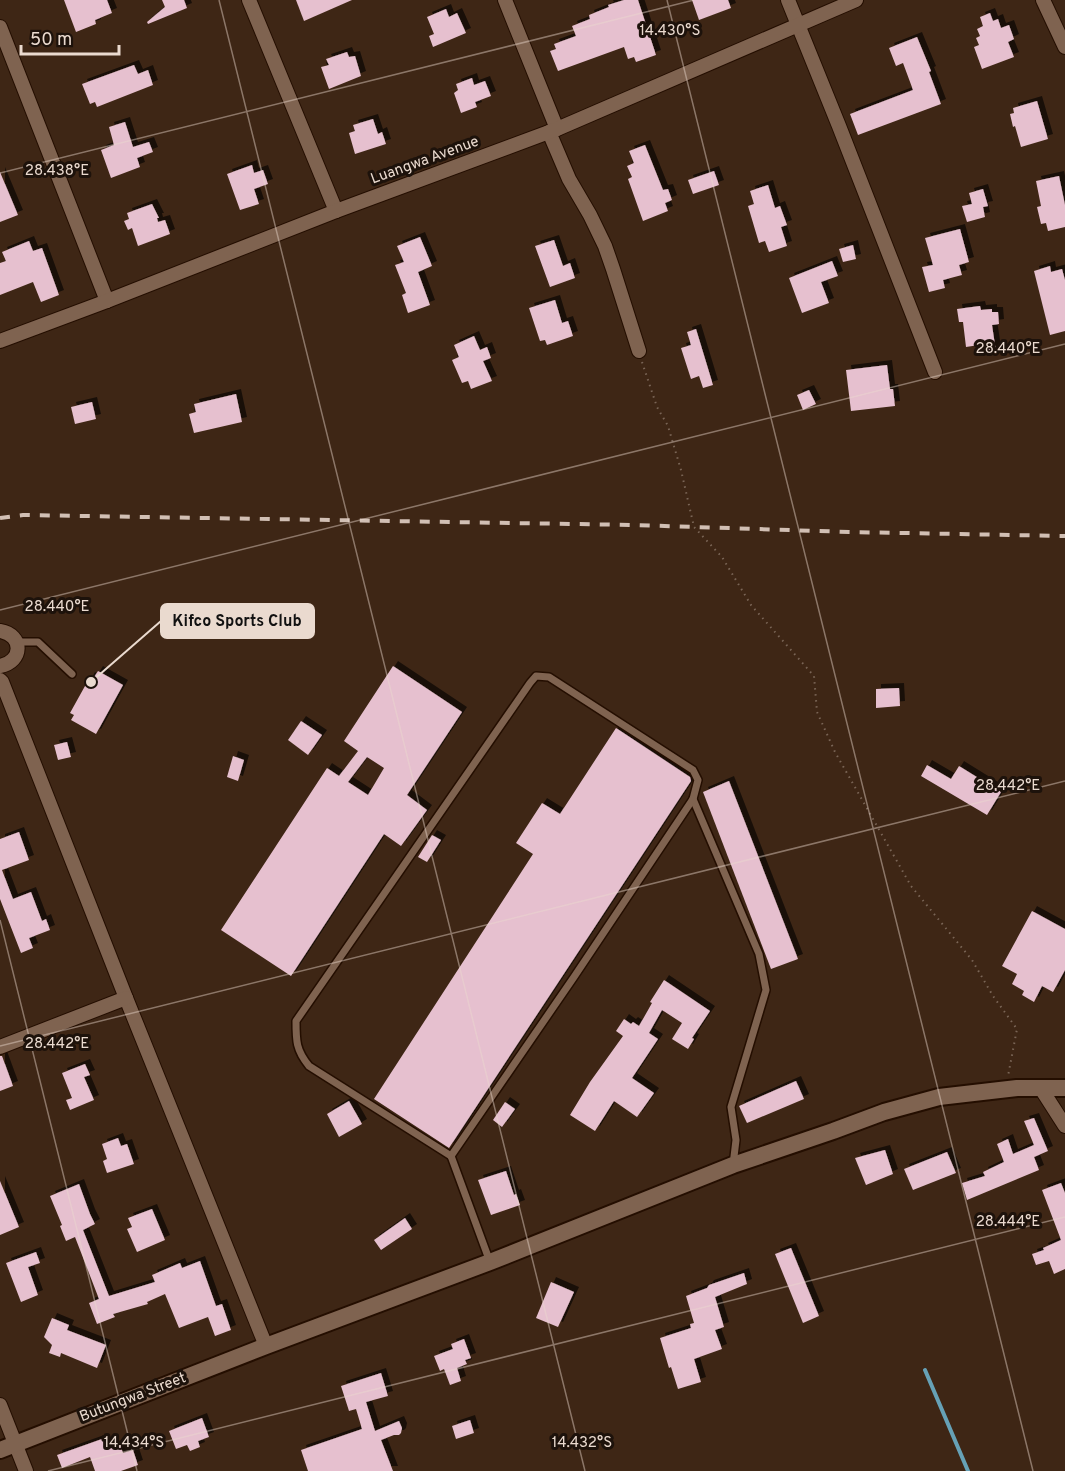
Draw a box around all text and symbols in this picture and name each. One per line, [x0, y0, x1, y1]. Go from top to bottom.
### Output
scale bar [21, 18, 118, 56]
text: 14.430°S [640, 22, 700, 41]
text: 50 m [30, 29, 72, 52]
street label: Luangwa Avenue [368, 133, 482, 189]
text: 28.438°E [25, 162, 89, 181]
text: 28.440°E [975, 340, 1041, 359]
text: 28.440°E [24, 598, 90, 617]
callout: Kifco Sports Club [161, 604, 314, 638]
text: Kifco Sports Club [172, 612, 302, 632]
text: 28.442°E [976, 777, 1040, 796]
text: 28.442°E [25, 1035, 89, 1054]
text: 28.444°E [976, 1213, 1040, 1232]
street label: Butungwa Street [77, 1369, 189, 1427]
text: 14.434°S [104, 1434, 164, 1453]
text: 14.432°S [552, 1434, 612, 1453]

